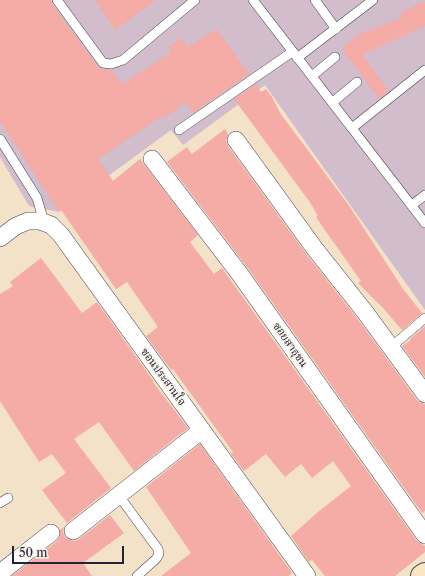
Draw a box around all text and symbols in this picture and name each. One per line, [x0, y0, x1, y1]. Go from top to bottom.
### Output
street label: ซอยสาธุชน [270, 320, 310, 370]
street label: ซอนประสานใจ [138, 346, 188, 408]
scale bar [14, 538, 126, 564]
text: 50 m [19, 545, 48, 560]

